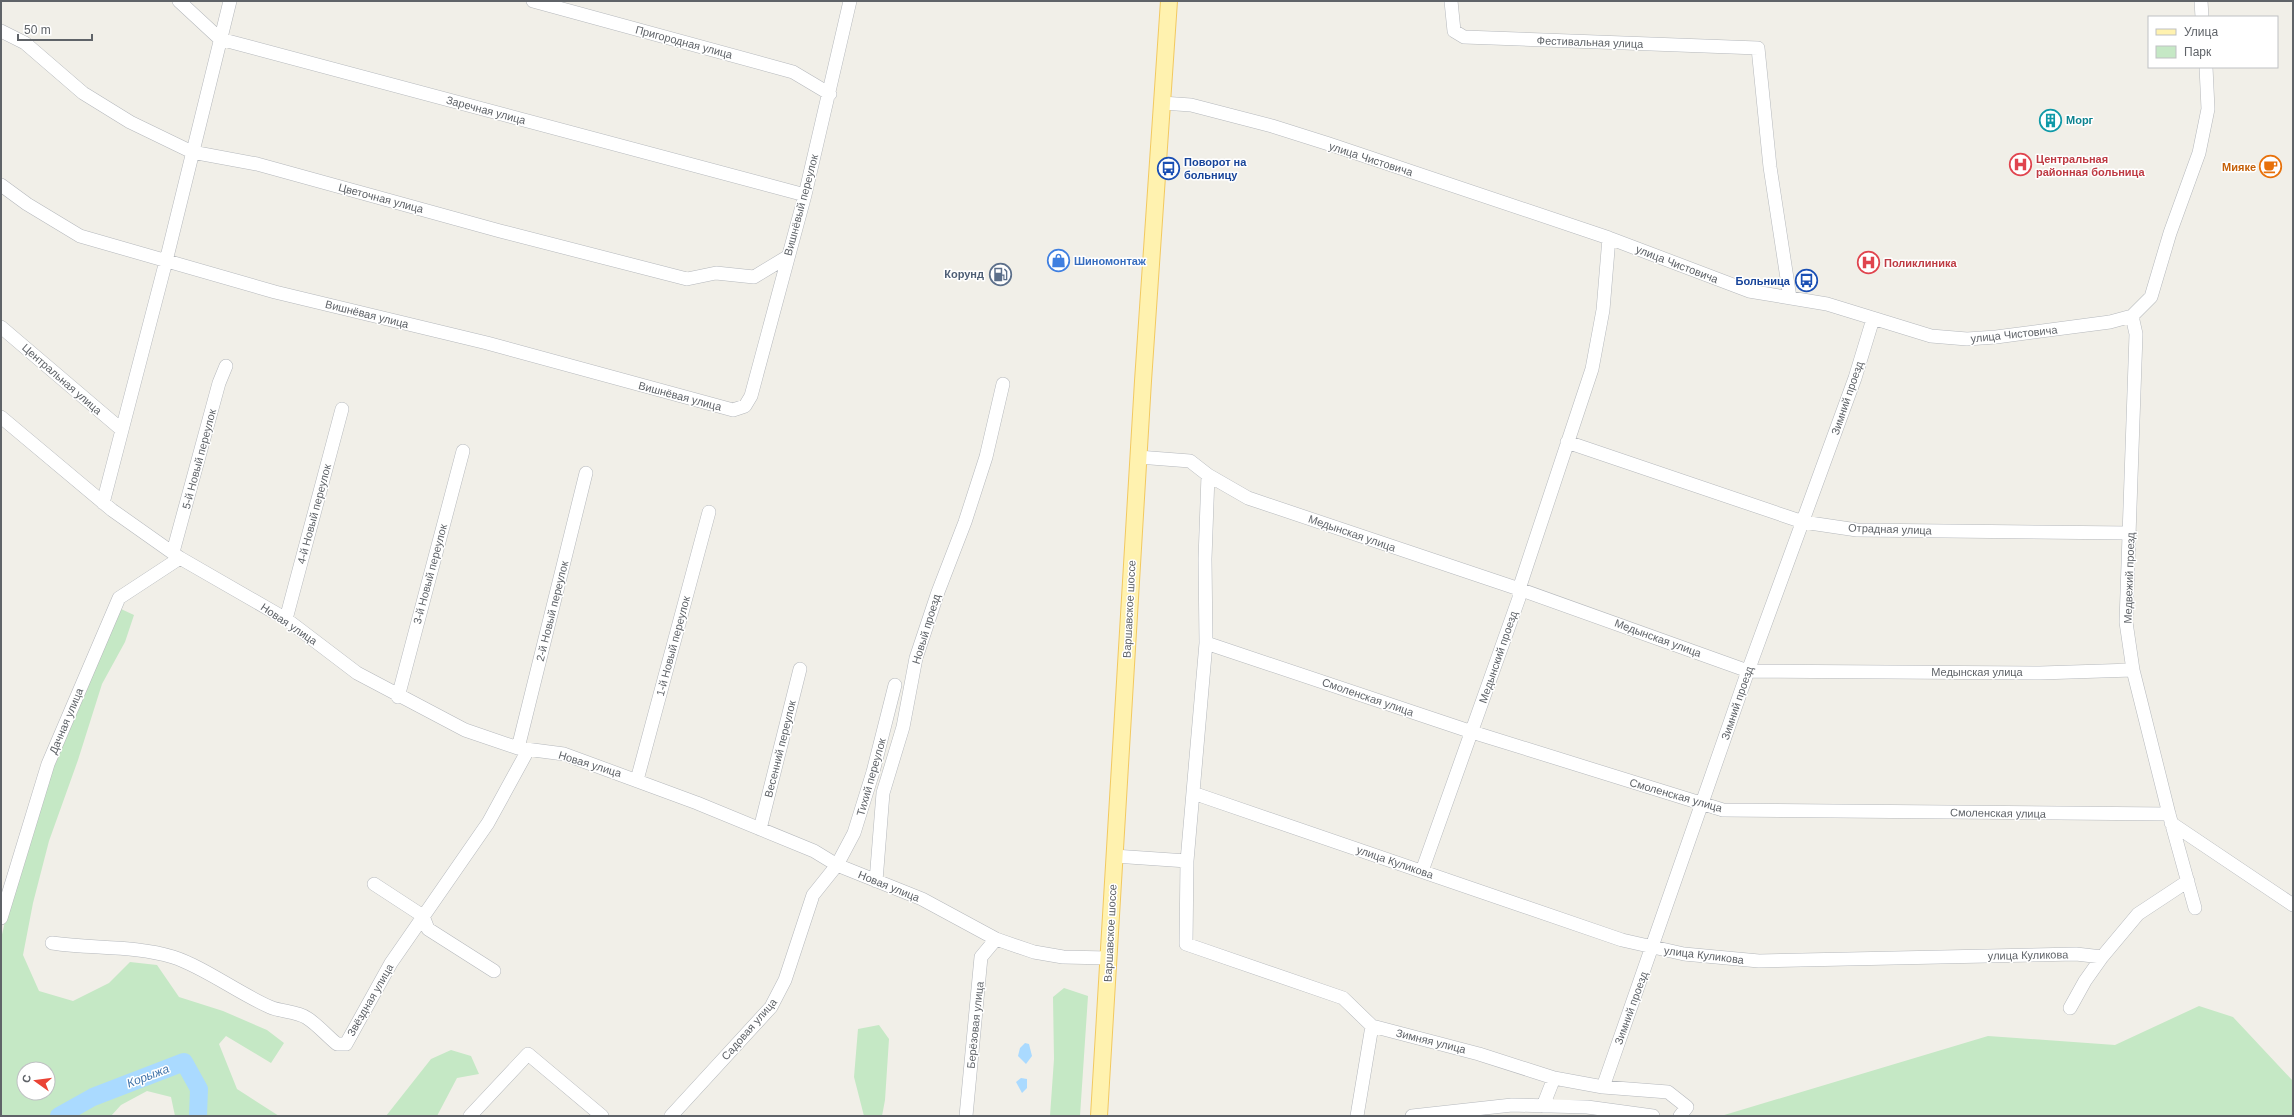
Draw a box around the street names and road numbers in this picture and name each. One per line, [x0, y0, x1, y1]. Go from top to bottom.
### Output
street label: Пригородная улица [634, 23, 735, 61]
street label: Фестивальная улица [1537, 34, 1644, 50]
street label: Заречная улица [445, 94, 528, 127]
street label: улица Чистовича [1328, 140, 1415, 178]
street label: Вишнёвый переулок [782, 153, 820, 257]
street label: Цветочная улица [337, 181, 426, 215]
street label: улица Чистовича [1634, 243, 1721, 286]
street label: Вишнёвая улица [324, 298, 411, 330]
street label: улица Чистовича [1970, 323, 2059, 345]
street label: Центральная улица [20, 341, 105, 417]
street label: Зимний проезд [1829, 359, 1865, 436]
street label: Вишнёвая улица [637, 379, 724, 413]
street label: 5-й Новый переулок [180, 408, 218, 510]
street label: 4-й Новый переулок [295, 463, 333, 565]
street label: Медынская улица [1307, 512, 1398, 554]
street label: Отрадная улица [1848, 522, 1933, 536]
street label: 3-й Новый переулок [411, 523, 449, 625]
street label: Медвежий проезд [2121, 532, 2137, 624]
street label: 2-й Новый переулок [534, 559, 570, 662]
street label: Варшавское шоссе [1120, 560, 1138, 658]
street label: Новый проезд [910, 592, 942, 665]
street label: 1-й Новый переулок [654, 595, 692, 697]
street label: Новая улица [259, 601, 320, 648]
street label: Медынский проезд [1477, 609, 1520, 705]
street label: Медынская улица [1613, 617, 1704, 660]
street label: Зимний проезд [1719, 664, 1755, 741]
street label: Медынская улица [1931, 666, 2024, 678]
street label: Смоленская улица [1321, 676, 1416, 719]
street label: Дачная улица [47, 685, 86, 756]
street label: Весенний переулок [762, 699, 798, 799]
street label: Тихий переулок [854, 737, 888, 817]
street label: Новая улица [557, 749, 624, 780]
street label: Смоленская улица [1628, 776, 1725, 814]
street label: Смоленская улица [1950, 806, 2047, 820]
street label: улица Куликова [1355, 843, 1436, 881]
street label: Новая улица [857, 868, 922, 904]
street label: Варшавское шоссе [1101, 884, 1119, 982]
street label: улица Куликова [1663, 944, 1746, 966]
street label: улица Куликова [1988, 948, 2069, 962]
street label: Звёздная улица [344, 961, 396, 1038]
street label: Зимний проезд [1612, 969, 1650, 1046]
street label: Берёзовая улица [964, 980, 986, 1069]
street label: Садовая улица [719, 995, 780, 1062]
street label: Зимняя улица [1395, 1027, 1468, 1056]

